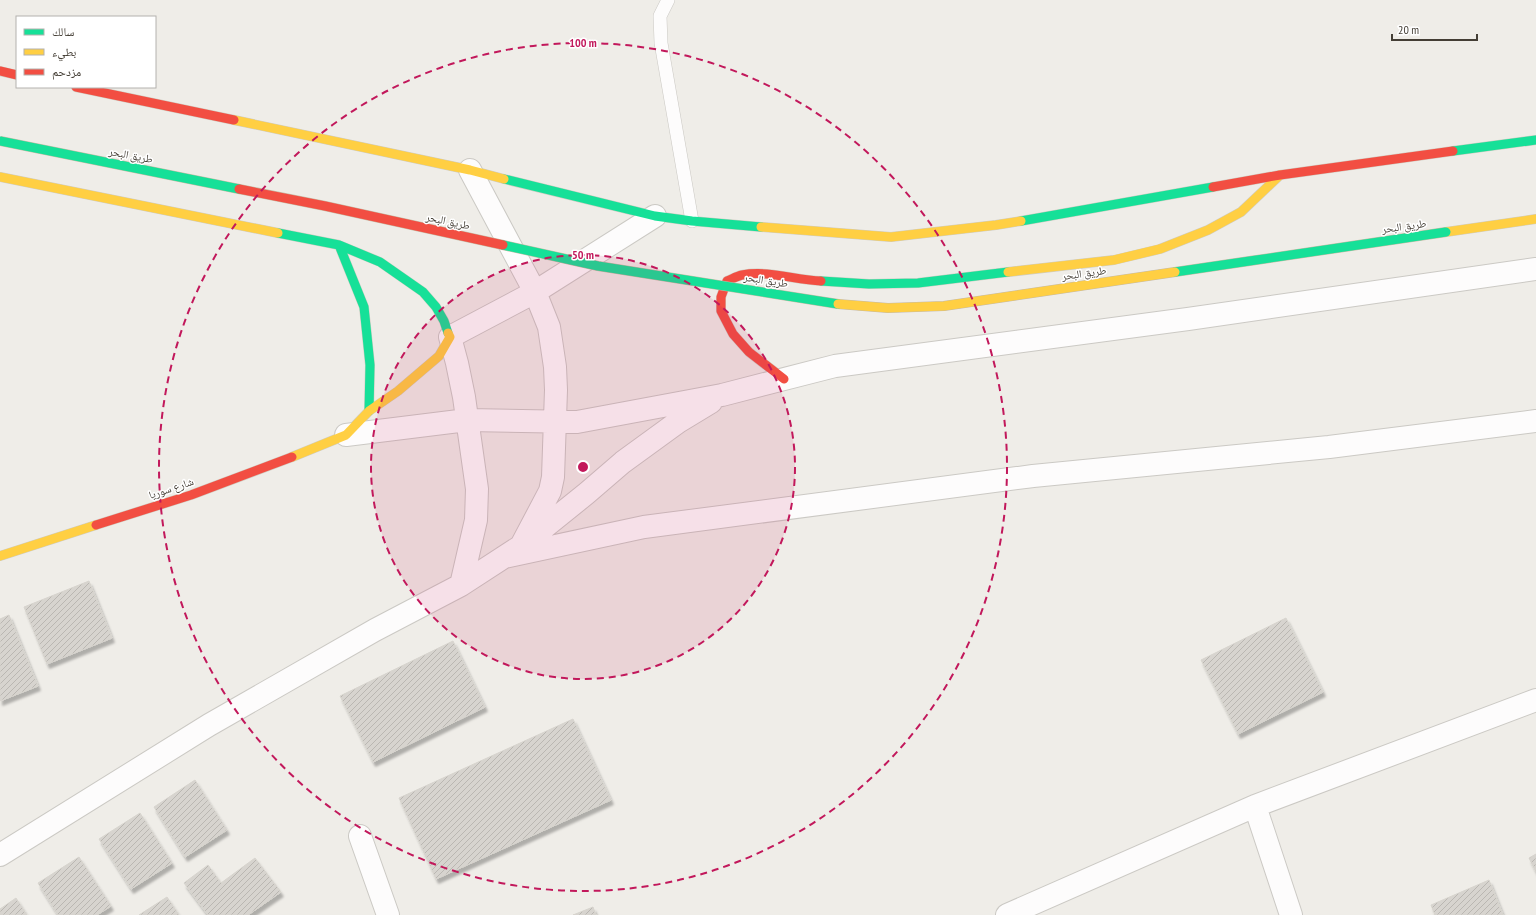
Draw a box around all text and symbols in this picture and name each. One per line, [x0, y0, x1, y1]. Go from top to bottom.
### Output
legend [16, 16, 156, 88]
scale bar [1392, 16, 1477, 42]
text: 20 m [1398, 22, 1419, 37]
text: سالك [52, 24, 74, 39]
text: 100 m [569, 35, 597, 50]
text: بطيء [52, 44, 76, 62]
text: مزدحم [52, 64, 81, 80]
street label: طريق البحر [107, 144, 154, 166]
street label: طريق البحر [424, 209, 471, 233]
street label: طريق البحر [1380, 216, 1427, 236]
text: 50 m [572, 247, 594, 262]
street label: طريق البحر [1060, 263, 1107, 283]
street label: طريق البحر [742, 269, 789, 290]
centre of rings [576, 460, 590, 474]
street label: شارع سوريا [147, 474, 195, 502]

